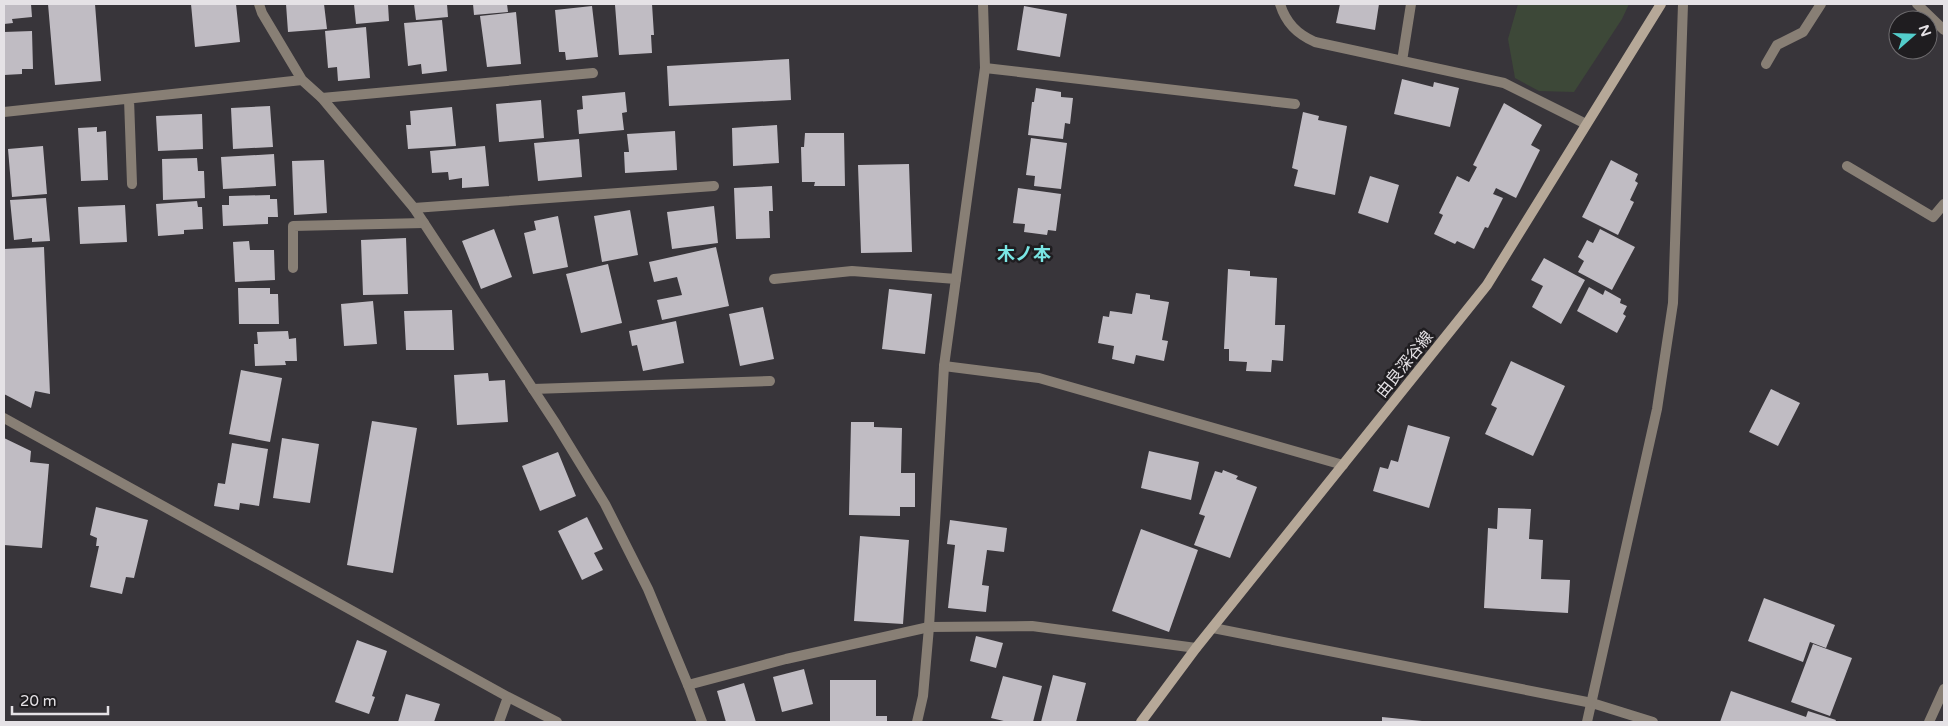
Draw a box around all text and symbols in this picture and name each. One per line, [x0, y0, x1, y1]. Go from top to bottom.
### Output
north arrow [1888, 10, 1938, 60]
text: N [1915, 23, 1935, 39]
district label: 木ノ本 [997, 243, 1051, 265]
street label: 由良深谷線 [1372, 327, 1438, 402]
scale bar [12, 684, 109, 716]
text: 20 m [20, 692, 57, 710]

